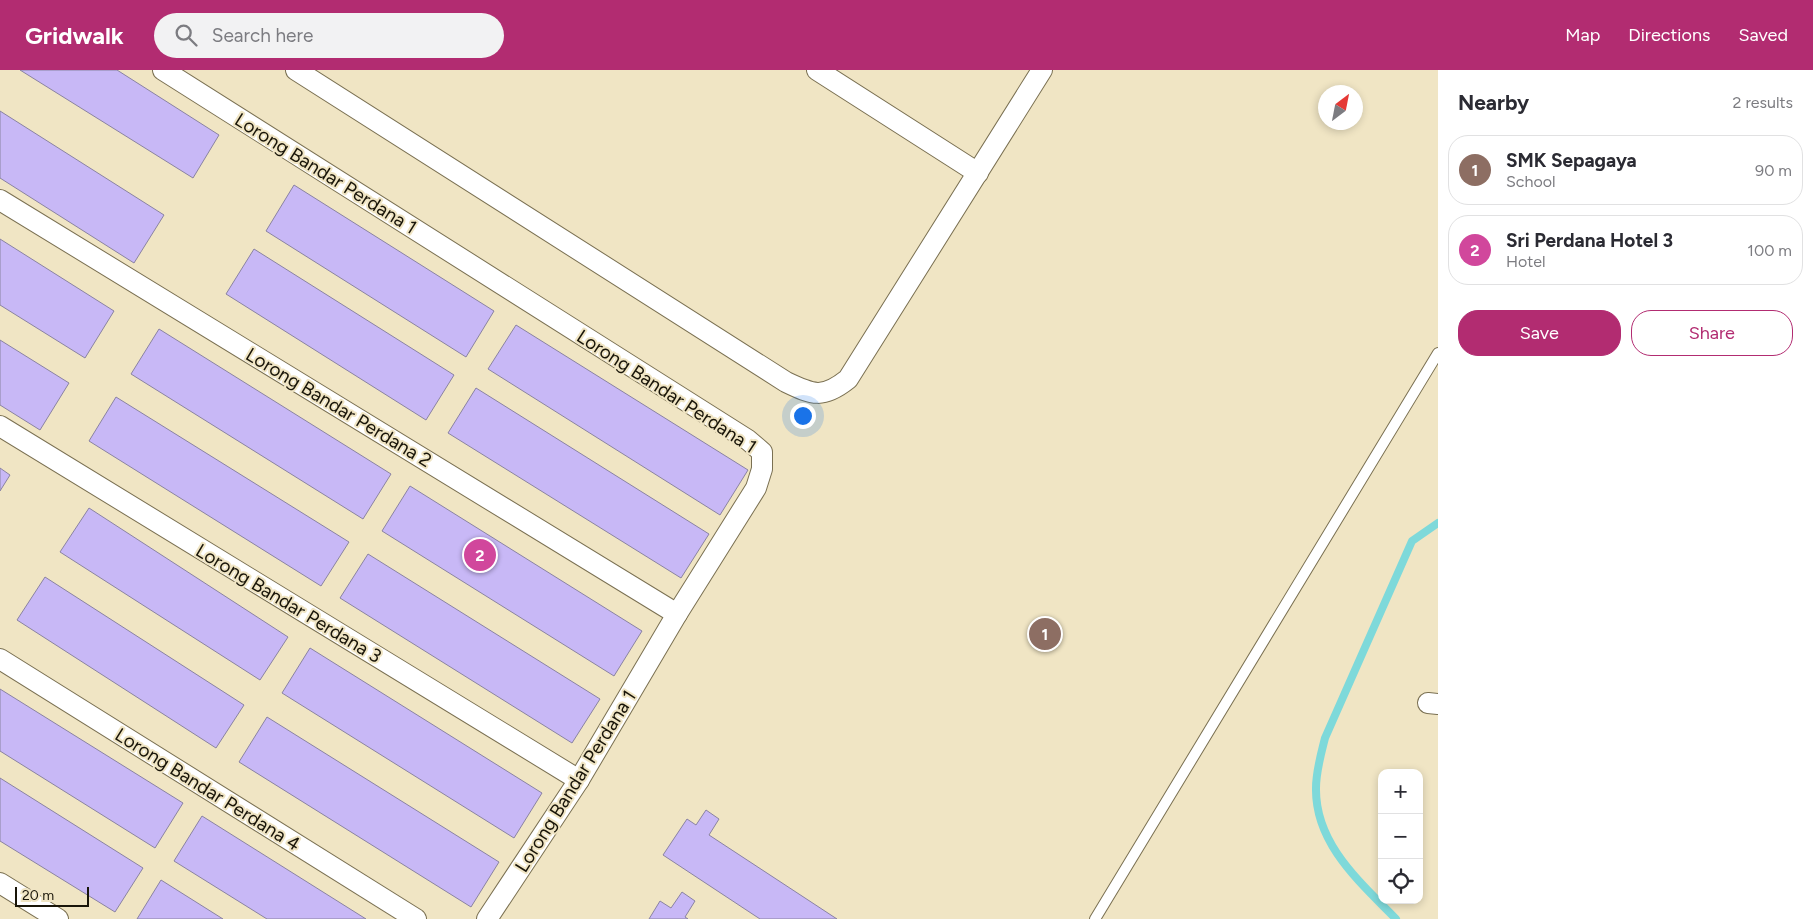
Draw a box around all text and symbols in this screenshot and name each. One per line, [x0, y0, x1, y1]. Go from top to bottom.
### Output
search box [154, 13, 504, 58]
text: Gridwalk [25, 21, 124, 50]
icon: search [172, 21, 200, 49]
text: Search here [212, 24, 313, 47]
text: Map [1565, 24, 1600, 46]
text: Directions [1628, 24, 1710, 46]
text: Saved [1738, 24, 1788, 46]
north arrow [1318, 85, 1363, 130]
text: Nearby [1458, 90, 1529, 115]
text: 2 results [1733, 93, 1793, 112]
street label: Lorong Bandar Perdana 1 [231, 108, 421, 239]
text: SMK Sepagaya [1506, 149, 1637, 172]
text: 1 [1472, 161, 1478, 180]
text: 90 m [1755, 161, 1792, 180]
text: School [1506, 172, 1556, 191]
text: Sri Perdana Hotel 3 [1506, 229, 1673, 252]
text: 2 [1470, 241, 1480, 260]
text: 100 m [1747, 241, 1792, 260]
text: Hotel [1506, 252, 1546, 271]
button: Save [1458, 310, 1621, 356]
button: Share [1631, 310, 1793, 356]
street label: Lorong Bandar Perdana 1 [572, 325, 761, 458]
street label: Lorong Bandar Perdana 2 [242, 343, 436, 472]
your location [790, 403, 816, 429]
pin: 2 [464, 536, 496, 574]
street label: Lorong Bandar Perdana 3 [192, 539, 386, 668]
pin: 1 [1029, 615, 1061, 653]
street label: Lorong Bandar Perdana 1 [510, 686, 641, 876]
street label: Lorong Bandar Perdana 4 [111, 723, 305, 856]
map controls [1378, 769, 1423, 904]
button: + [1378, 769, 1423, 814]
button: − [1378, 814, 1423, 859]
button: locate [1378, 859, 1423, 904]
scale bar [15, 884, 89, 907]
text: 20 m [22, 887, 54, 904]

